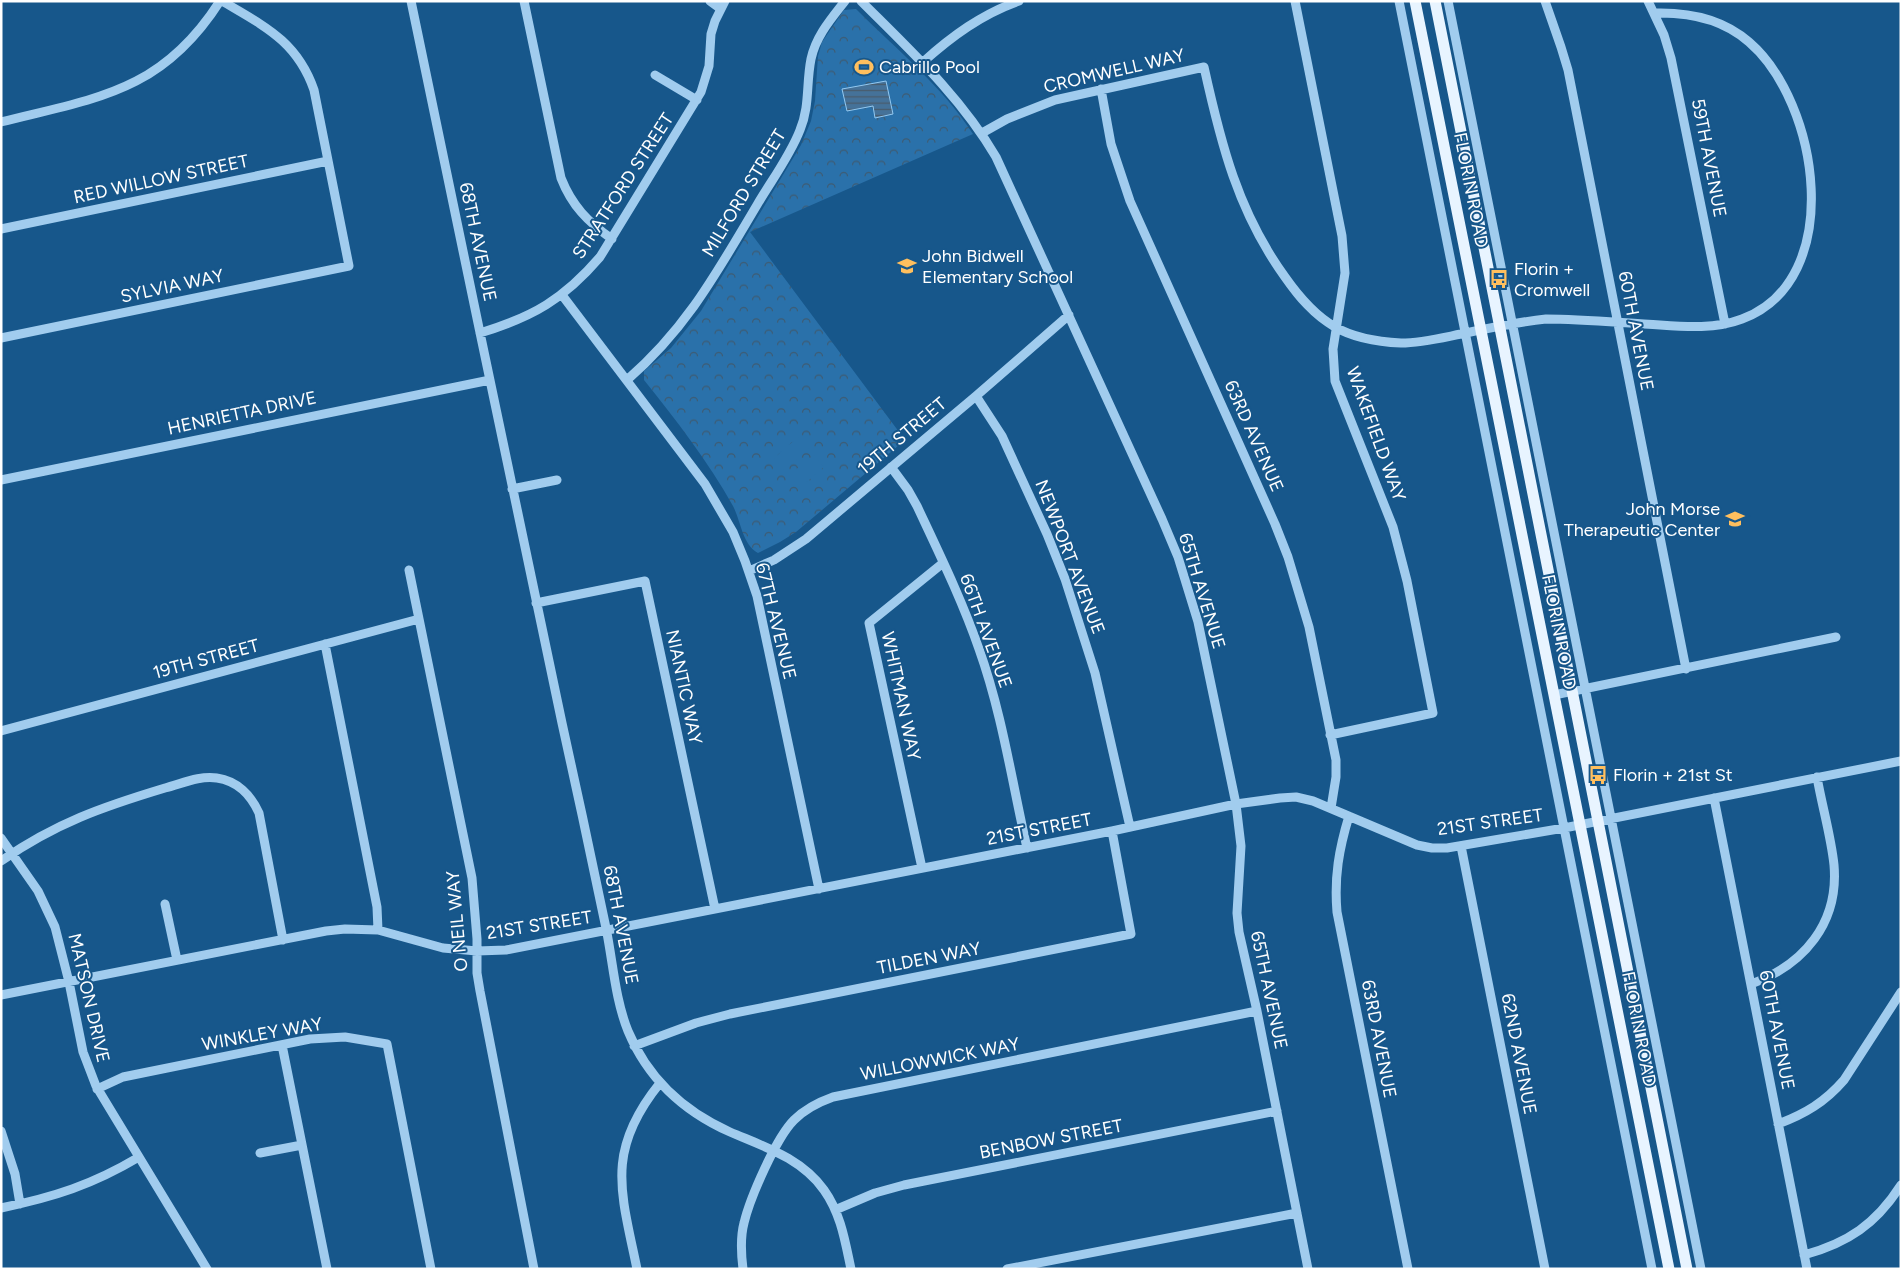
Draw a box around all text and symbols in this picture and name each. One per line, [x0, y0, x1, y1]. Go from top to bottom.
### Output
street label: CROMWELL WAY [1041, 44, 1187, 98]
sports icon: Cabrillo Pool [853, 56, 875, 78]
place label: Cabrillo Pool [879, 56, 980, 78]
street label: 59TH AVENUE [1687, 97, 1731, 219]
street label: STRATFORD STREET [568, 109, 678, 263]
street label: MILFORD STREET [697, 125, 791, 261]
street label: FLORIN ROAD [1449, 130, 1493, 250]
street label: RED WILLOW STREET [71, 150, 251, 208]
street label: 68TH AVENUE [455, 181, 501, 303]
place label: John Bidwell Elementary School [922, 245, 1073, 288]
school or university icon: John Bidwell Elementary School [896, 255, 918, 277]
place label: Florin + Cromwell [1514, 258, 1590, 301]
street label: SYLVIA WAY [118, 264, 226, 308]
bus stop icon: Florin + Cromwell [1488, 268, 1510, 290]
street label: 60TH AVENUE [1614, 269, 1658, 393]
street label: WAKEFIELD WAY [1341, 364, 1411, 504]
street label: 63RD AVENUE [1220, 377, 1288, 495]
street label: HENRIETTA DRIVE [165, 386, 319, 440]
street label: 19TH STREET [853, 392, 951, 479]
street label: NEWPORT AVENUE [1030, 477, 1110, 637]
place label: John Morse Therapeutic Center [1564, 498, 1720, 541]
school or university icon: John Morse Therapeutic Center [1724, 508, 1746, 530]
street label: 65TH AVENUE [1174, 530, 1230, 652]
street label: 67TH AVENUE [751, 560, 801, 682]
street label: 66TH AVENUE [955, 571, 1017, 691]
street label: FLORIN ROAD [1537, 572, 1581, 692]
street label: NIANTIC WAY [661, 628, 707, 746]
street label: WHITMAN WAY [877, 630, 925, 762]
street label: 19TH STREET [150, 634, 262, 684]
bus stop icon: Florin + 21st St [1587, 764, 1609, 786]
place label: Florin + 21st St [1613, 764, 1733, 786]
street label: 21ST STREET [1436, 804, 1544, 840]
street label: 21ST STREET [985, 808, 1093, 850]
street label: 68TH AVENUE [599, 864, 643, 986]
street label: O NEIL WAY [442, 869, 472, 972]
street label: 21ST STREET [485, 906, 593, 944]
street label: 65TH AVENUE [1246, 929, 1292, 1051]
street label: MATSON DRIVE [63, 931, 115, 1065]
street label: TILDEN WAY [875, 937, 983, 979]
street label: 60TH AVENUE [1755, 968, 1799, 1092]
street label: FLORIN ROAD [1617, 969, 1661, 1089]
street label: 63RD AVENUE [1357, 978, 1401, 1100]
street label: 62ND AVENUE [1496, 992, 1542, 1116]
street label: WINKLEY WAY [200, 1013, 324, 1055]
street label: WILLOWWICK WAY [859, 1033, 1022, 1085]
street label: BENBOW STREET [977, 1114, 1125, 1164]

